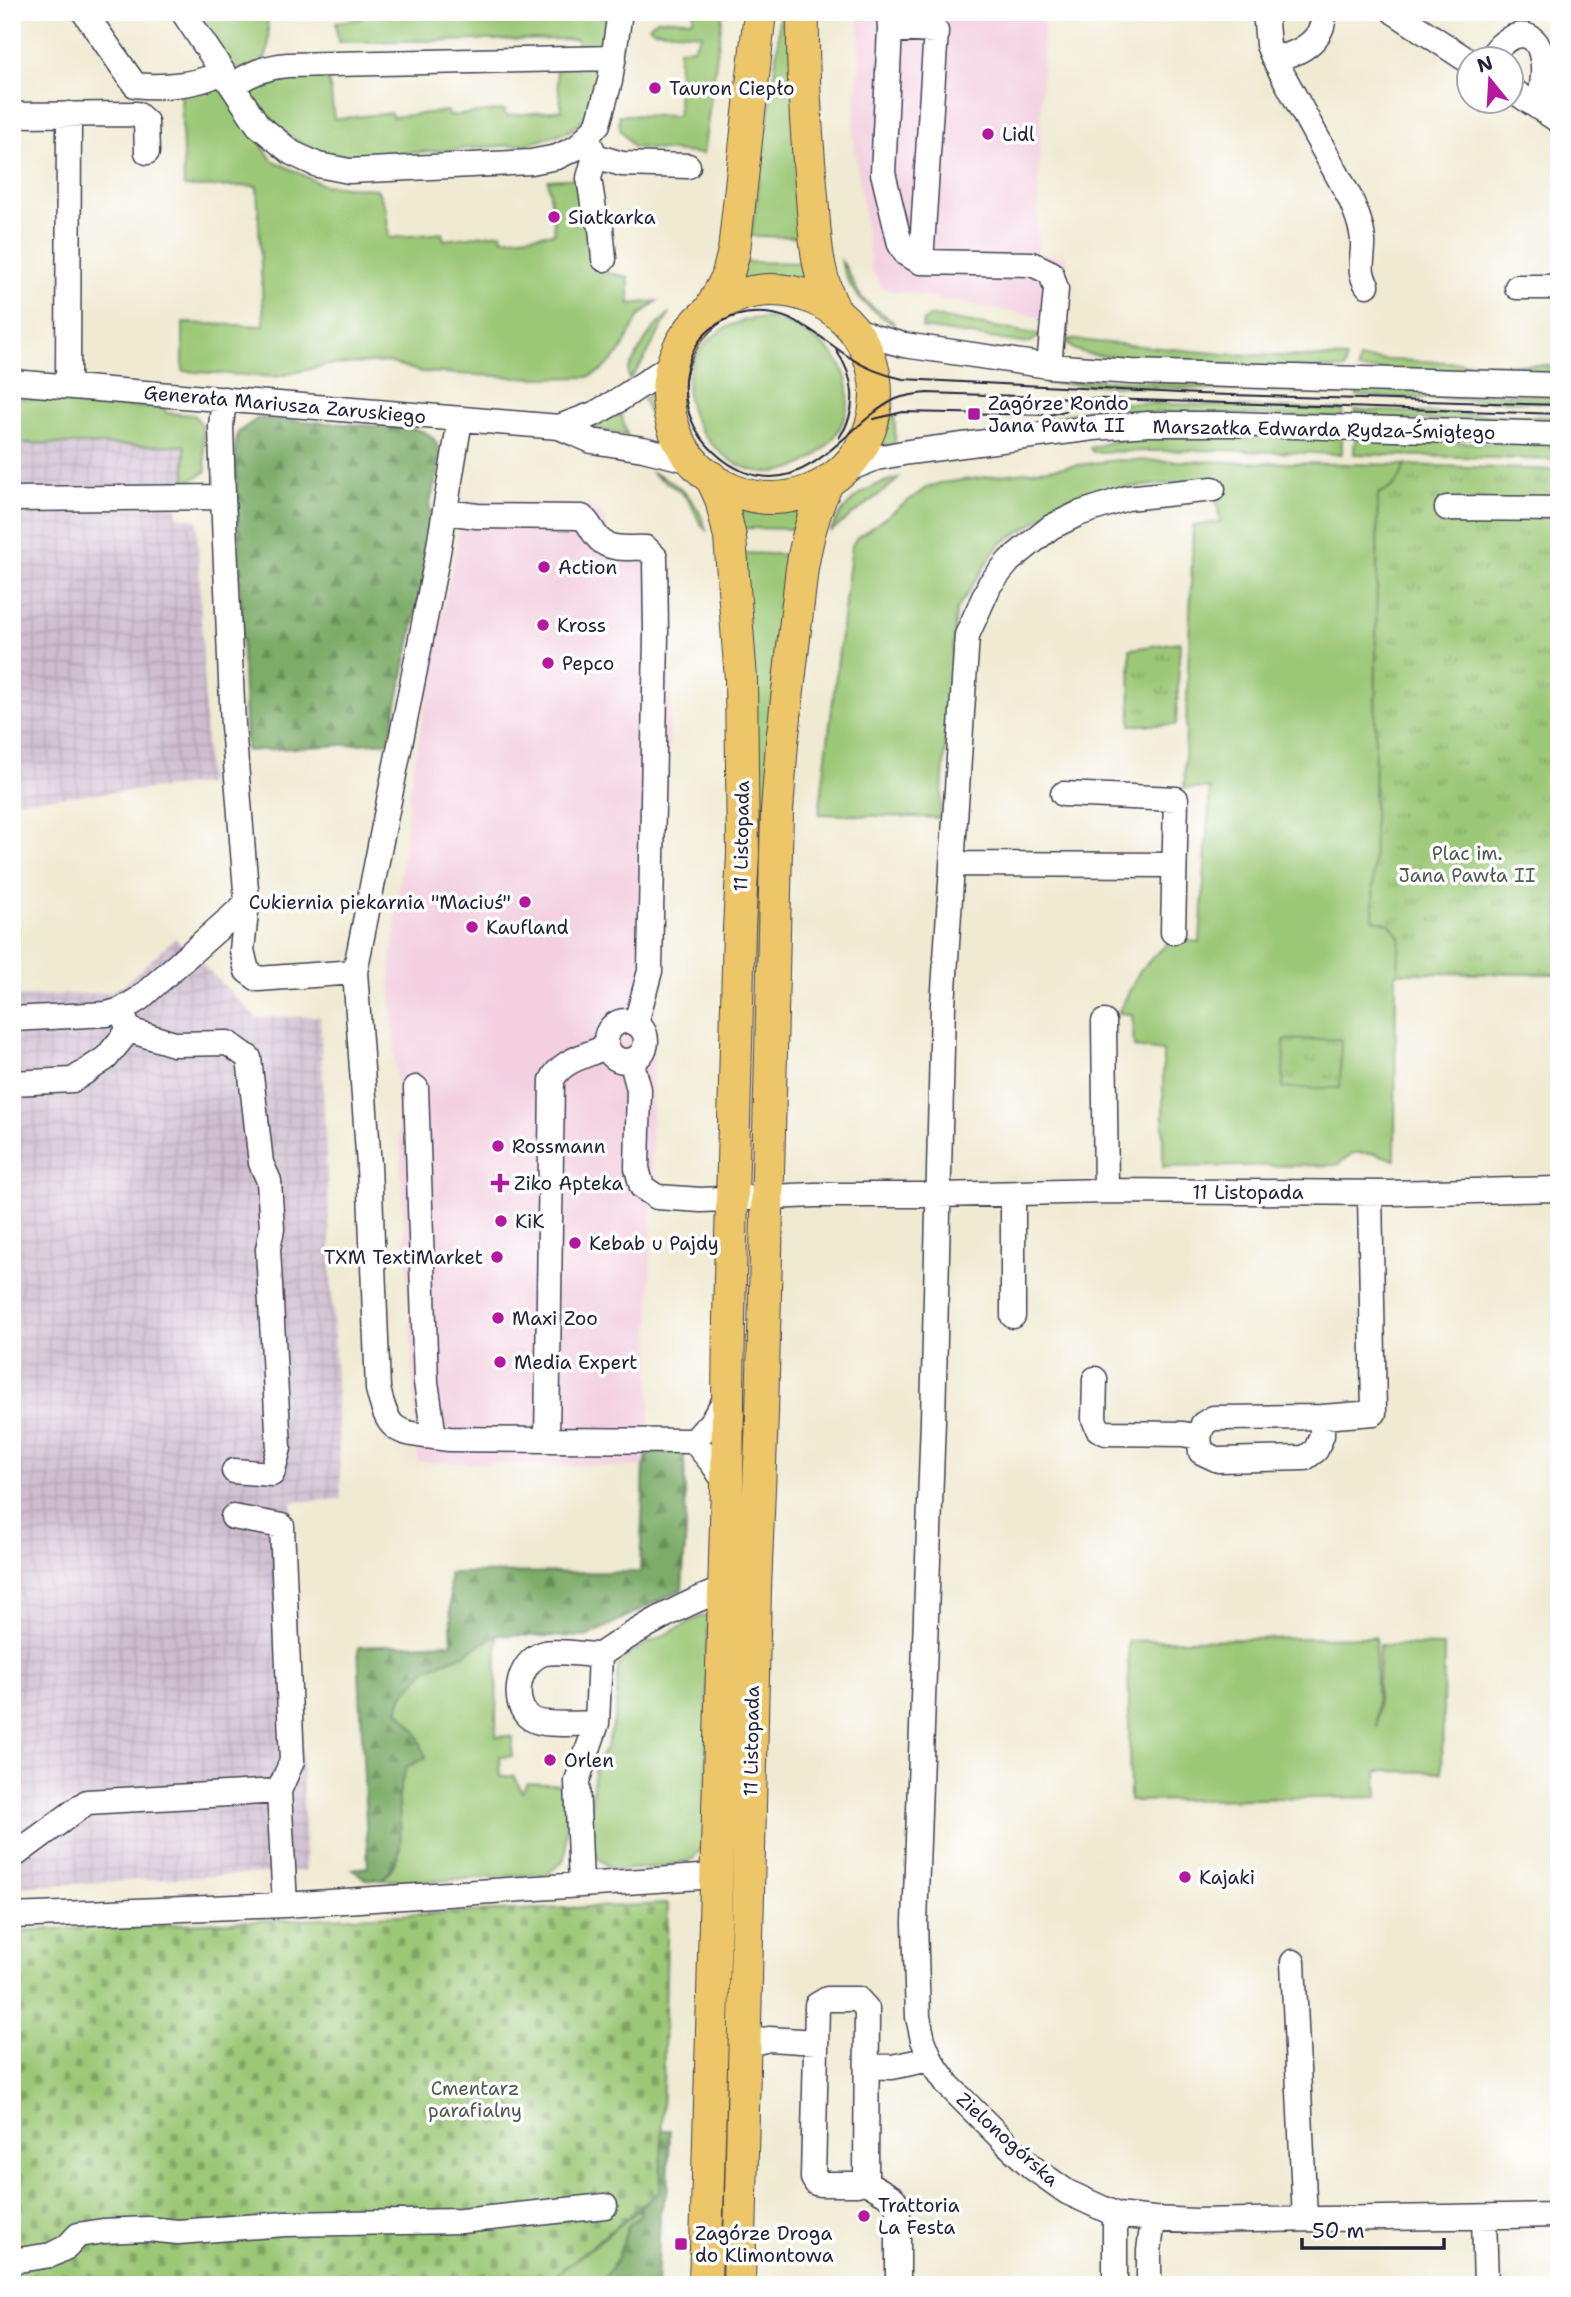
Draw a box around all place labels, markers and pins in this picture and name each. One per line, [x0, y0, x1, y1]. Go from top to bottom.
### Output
place label: Tauron Ciepło [669, 76, 795, 101]
marker: Tauron Ciepło [647, 80, 663, 96]
place label: Lidl [1002, 122, 1035, 147]
marker: Lidl [980, 126, 996, 142]
place label: Siatkarka [568, 205, 656, 230]
marker: Siatkarka [546, 209, 562, 225]
place label: Zagórze Rondo Jana Pawła II [988, 391, 1129, 438]
marker: Zagórze Rondo Jana Pawła II [966, 406, 982, 422]
place label: Action [558, 555, 617, 580]
marker: Action [536, 559, 552, 575]
place label: Kross [557, 613, 606, 638]
marker: Kross [535, 617, 551, 633]
place label: Pepco [562, 651, 614, 676]
marker: Pepco [540, 655, 556, 671]
place label: Cukiernia piekarnia "Maciuś" [249, 890, 511, 915]
marker: Cukiernia piekarnia "Maciuś" [517, 894, 533, 910]
place label: Kaufland [486, 915, 569, 940]
marker: Kaufland [464, 919, 480, 935]
place label: Rossmann [512, 1134, 605, 1159]
marker: Rossmann [490, 1138, 506, 1154]
place label: Ziko Apteka [514, 1171, 624, 1196]
marker: Ziko Apteka [492, 1175, 508, 1191]
place label: KiK [515, 1209, 544, 1234]
marker: KiK [493, 1213, 509, 1229]
place label: Kebab u Pajdy [589, 1231, 719, 1256]
marker: Kebab u Pajdy [567, 1235, 583, 1251]
place label: TXM TextiMarket [324, 1245, 483, 1270]
marker: TXM TextiMarket [489, 1249, 505, 1265]
place label: Maxi Zoo [512, 1306, 598, 1331]
marker: Maxi Zoo [490, 1310, 506, 1326]
place label: Media Expert [514, 1350, 638, 1375]
marker: Media Expert [492, 1354, 508, 1370]
place label: Orlen [564, 1748, 614, 1773]
marker: Orlen [542, 1752, 558, 1768]
place label: Kajaki [1199, 1865, 1255, 1890]
marker: Kajaki [1177, 1869, 1193, 1885]
place label: Trattoria La Festa [878, 2193, 960, 2240]
marker: Trattoria La Festa [856, 2208, 872, 2224]
place label: Zagórze Droga do Klimontowa [695, 2221, 834, 2268]
marker: Zagórze Droga do Klimontowa [673, 2236, 689, 2252]

